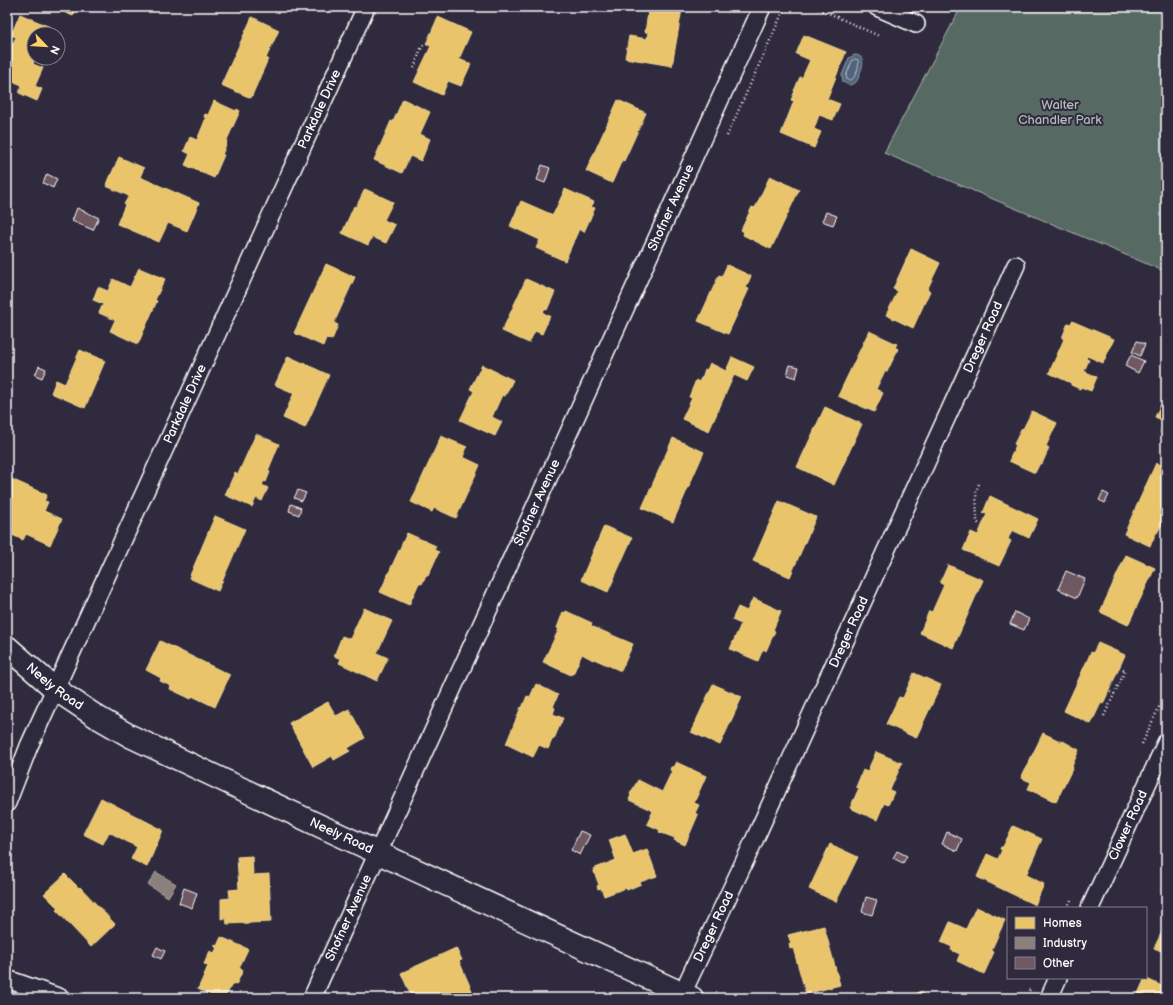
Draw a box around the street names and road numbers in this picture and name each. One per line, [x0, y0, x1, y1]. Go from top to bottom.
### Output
street label: Parkdale Drive [294, 67, 345, 151]
street label: Shofner Avenue [644, 162, 698, 254]
street label: Dreger Road [960, 299, 1006, 375]
street label: Parkdale Drive [160, 362, 210, 446]
street label: Shofner Avenue [510, 457, 564, 549]
street label: Dreger Road [826, 594, 872, 670]
street label: Neely Road [23, 659, 86, 714]
street label: Clower Road [1105, 788, 1151, 863]
street label: Neely Road [307, 814, 376, 857]
street label: Shofner Avenue [322, 872, 375, 964]
street label: Dreger Road [690, 889, 737, 965]

